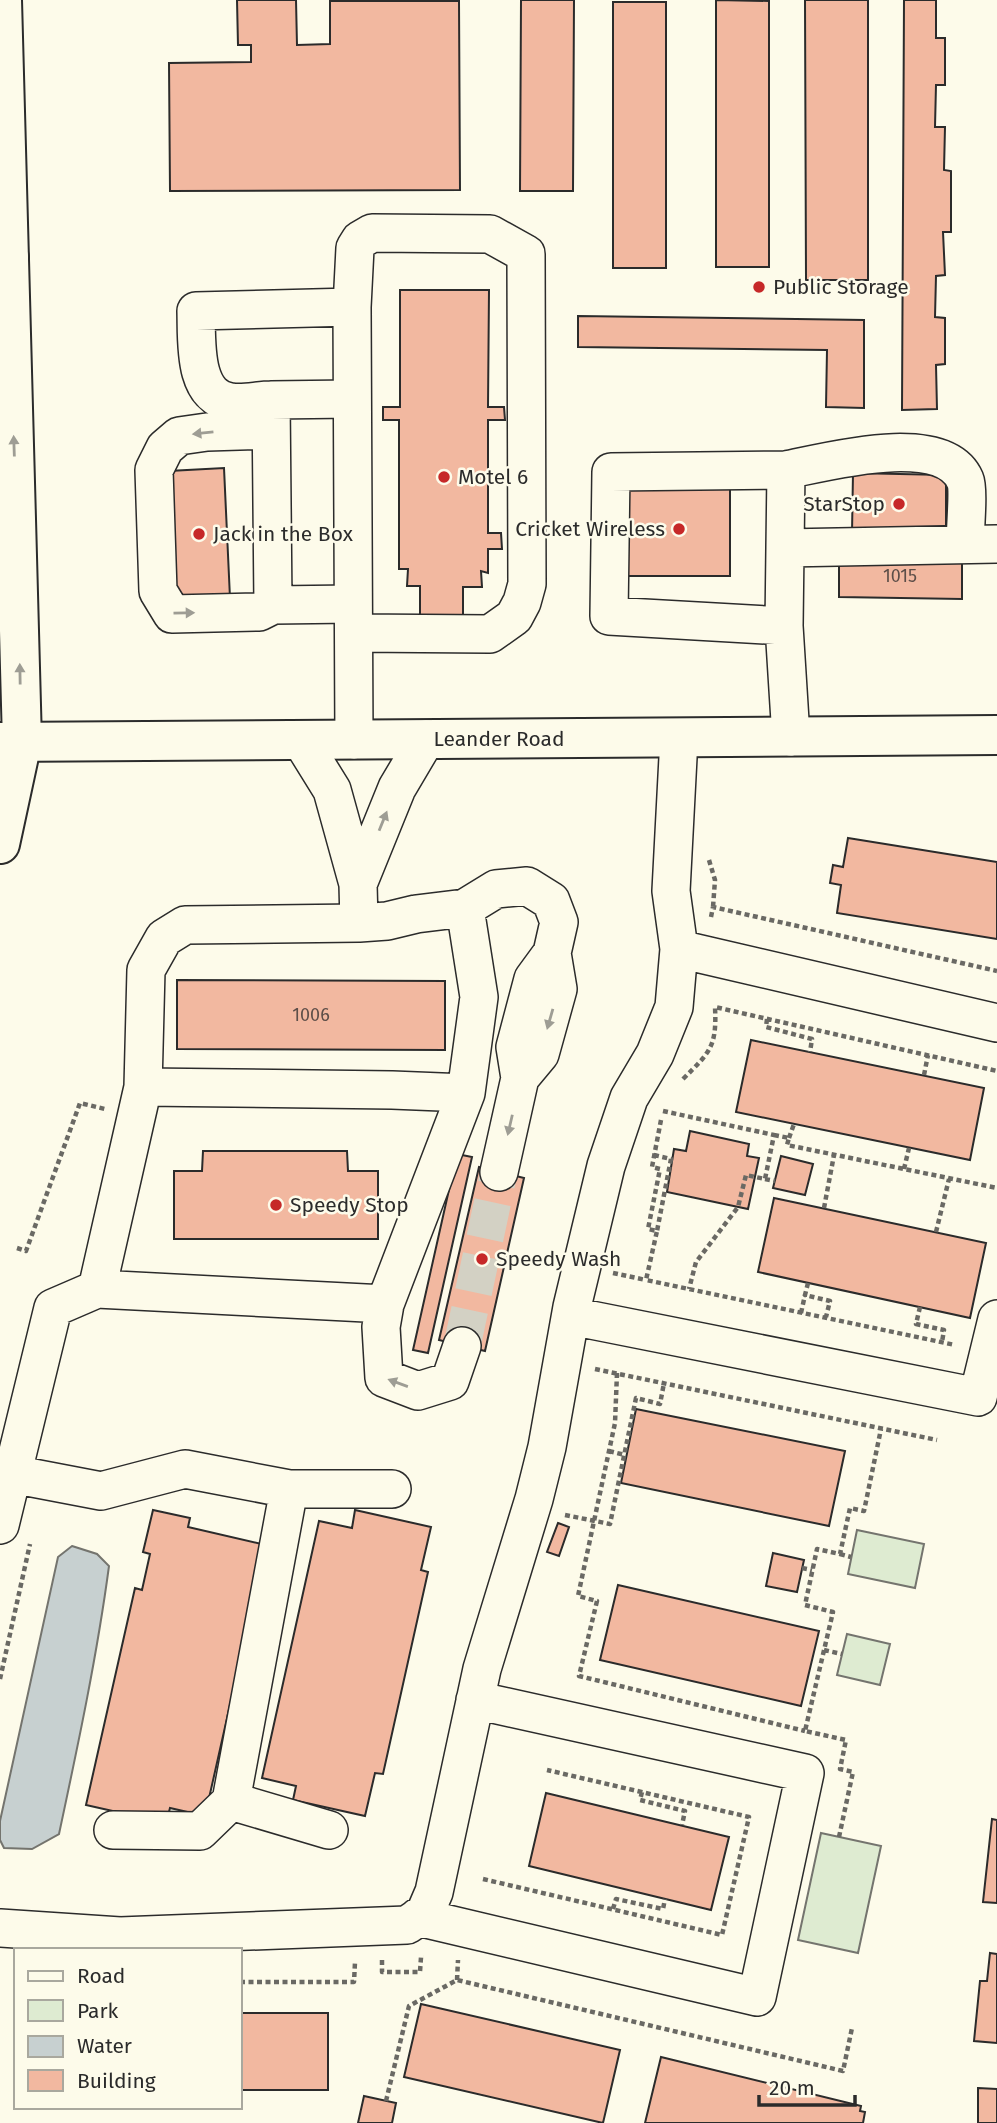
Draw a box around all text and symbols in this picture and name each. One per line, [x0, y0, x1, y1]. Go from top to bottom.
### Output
place label: Public Storage [773, 274, 909, 300]
marker: Public Storage [751, 279, 767, 295]
one-way arrow [192, 427, 214, 438]
one-way arrow [9, 435, 20, 457]
place label: Motel 6 [458, 464, 528, 490]
marker: Motel 6 [436, 469, 452, 485]
place label: StarStop [803, 491, 885, 517]
marker: StarStop [891, 496, 907, 512]
place label: Cricket Wireless [515, 516, 665, 542]
place label: Jack in the Box [213, 521, 354, 547]
marker: Cricket Wireless [671, 521, 687, 537]
marker: Jack in the Box [191, 526, 207, 542]
house number: 1015 [883, 565, 917, 587]
one-way arrow [173, 608, 195, 619]
one-way arrow [15, 662, 26, 684]
street label: Leander Road [434, 726, 565, 752]
one-way arrow [378, 810, 389, 831]
house number: 1006 [292, 1004, 330, 1026]
one-way arrow [544, 1008, 554, 1029]
one-way arrow [504, 1114, 515, 1136]
place label: Speedy Stop [290, 1192, 409, 1218]
marker: Speedy Stop [268, 1197, 284, 1213]
place label: Speedy Wash [496, 1246, 621, 1272]
marker: Speedy Wash [474, 1251, 490, 1267]
one-way arrow [387, 1377, 408, 1388]
legend [14, 1948, 242, 2109]
text: Road [77, 1963, 125, 1989]
text: Park [77, 1998, 119, 2024]
text: Water [77, 2033, 132, 2059]
scale bar [759, 2064, 855, 2108]
text: Building [77, 2068, 156, 2094]
text: 20 m [769, 2075, 815, 2101]

